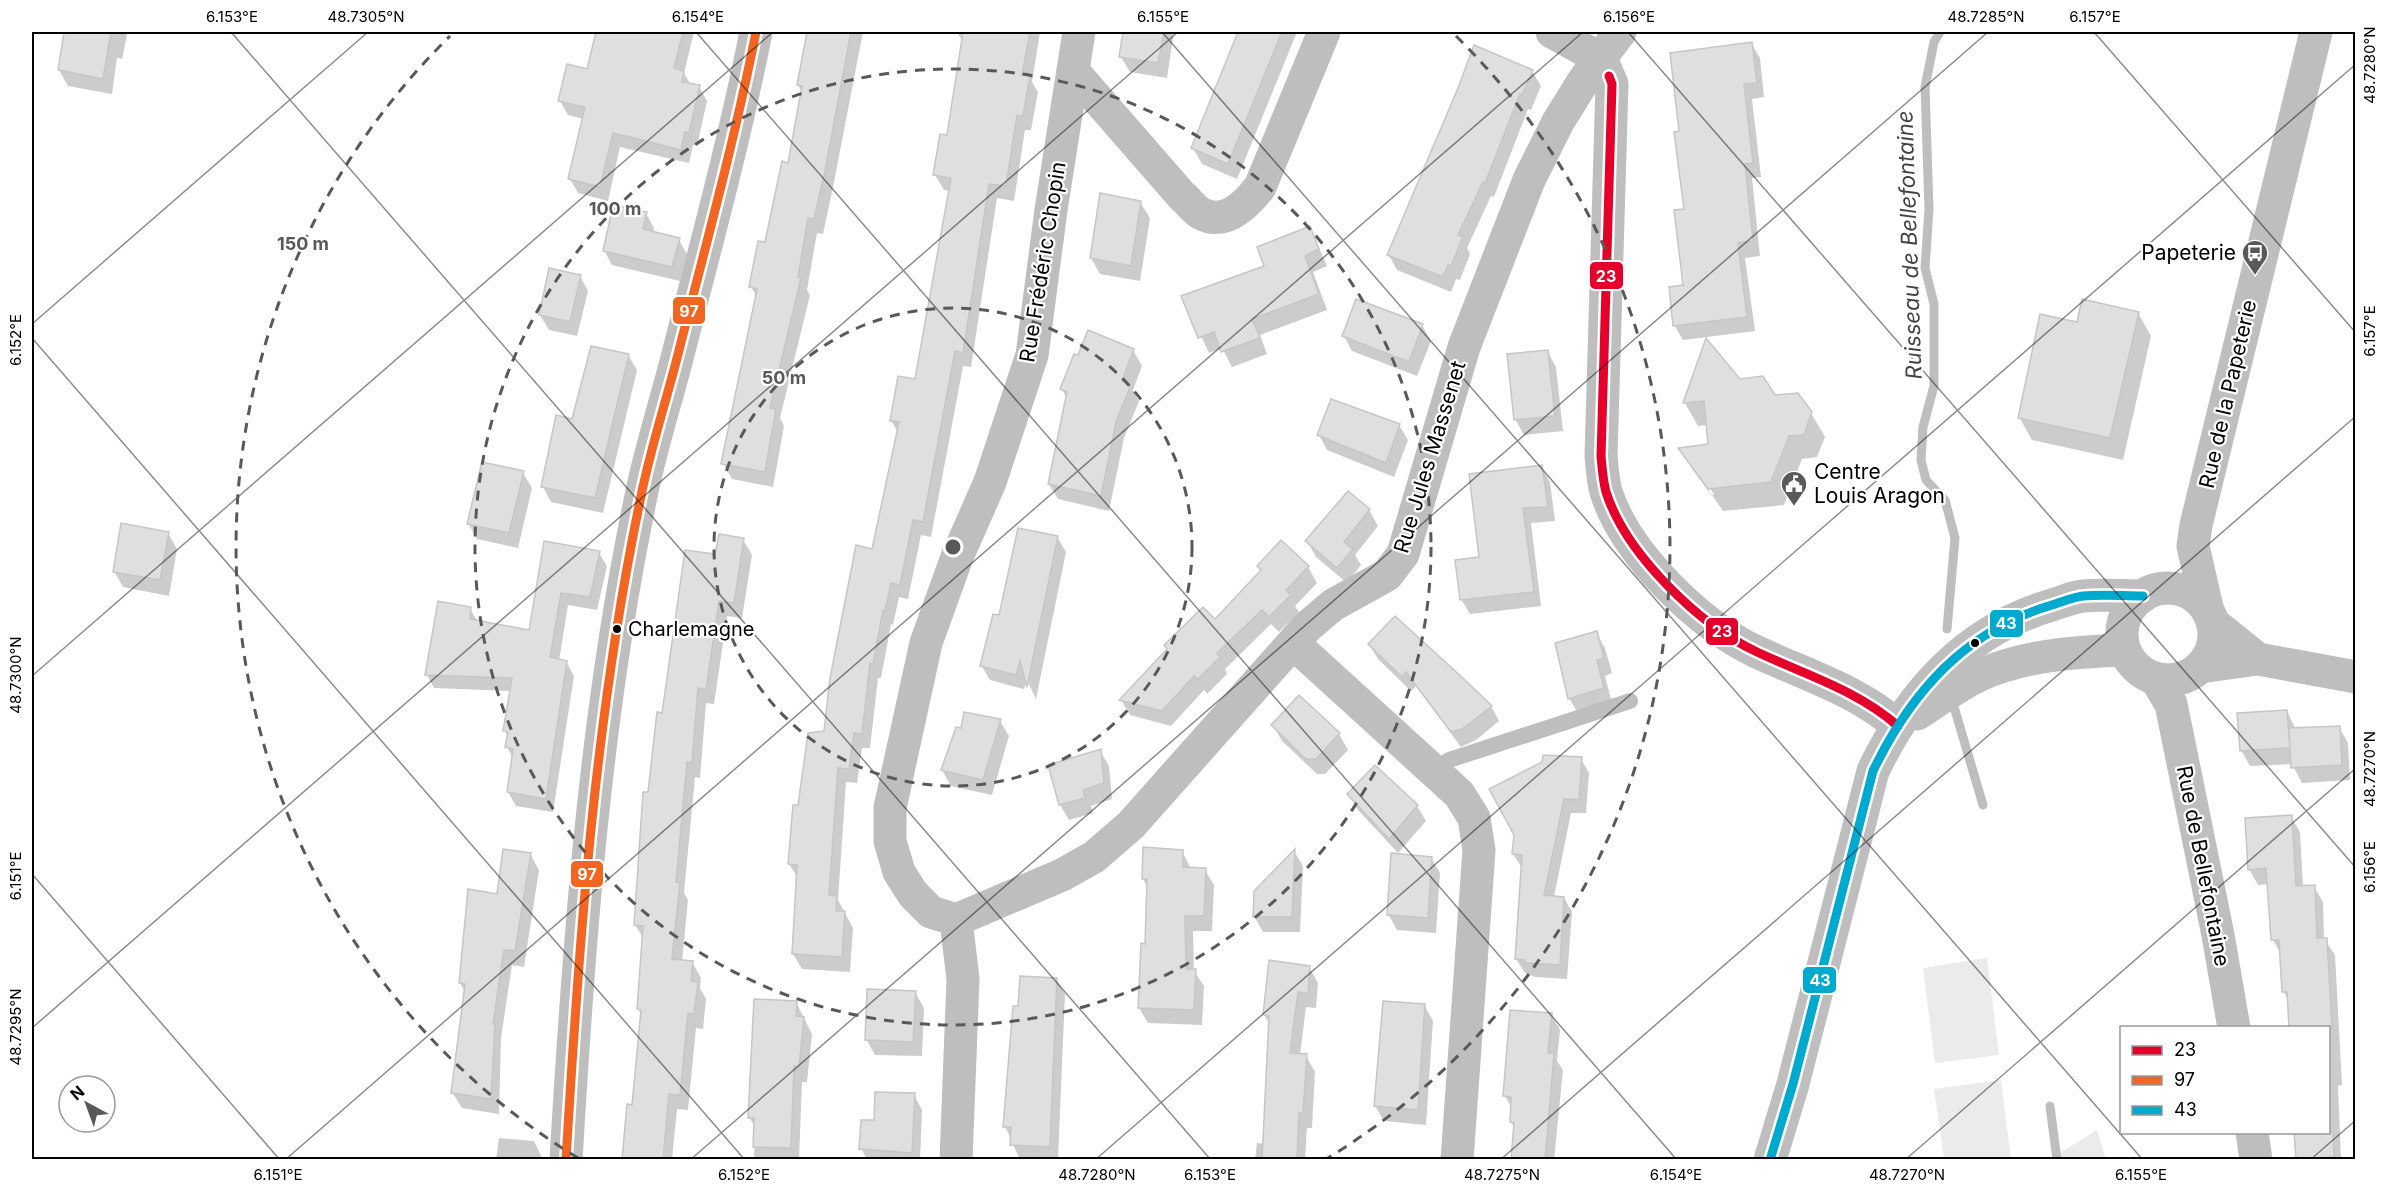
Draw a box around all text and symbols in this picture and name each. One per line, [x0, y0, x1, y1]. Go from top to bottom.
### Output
text: 6.153°E [206, 7, 258, 26]
text: 48.7305°N [328, 7, 404, 26]
text: 6.154°E [672, 7, 724, 26]
text: 6.155°E [1137, 7, 1189, 26]
text: 6.156°E [1603, 7, 1655, 26]
text: 48.7285°N [1948, 7, 2024, 26]
text: 6.157°E [2069, 7, 2121, 26]
text: 48.7280°N [2360, 26, 2379, 104]
water label: Ruisseau de Bellefontaine [1891, 110, 1927, 380]
street label: Rue Frédéric Chopin [1014, 160, 1071, 364]
text: 100 m [589, 198, 641, 219]
text: 150 m [277, 233, 329, 254]
bus stop icon: Papeterie [2240, 238, 2270, 276]
place label: Papeterie [2141, 240, 2236, 265]
line badge: 23 [1589, 261, 1624, 290]
text: 23 [1596, 266, 1616, 286]
line badge: 97 [672, 296, 706, 325]
street label: Rue de la Papeterie [2194, 297, 2261, 491]
text: 97 [679, 301, 699, 321]
text: 6.157°E [2360, 305, 2379, 357]
text: 6.152°E [6, 314, 25, 366]
street label: Rue Jules Massenet [1388, 358, 1471, 556]
text: 50 m [762, 367, 806, 388]
place label: Centre Louis Aragon [1814, 459, 1945, 508]
public building icon: Centre Louis Aragon [1779, 469, 1809, 507]
centre of rings [943, 537, 963, 557]
line badge: 43 [1989, 609, 2024, 638]
text: 43 [1995, 613, 2017, 633]
place label: Charlemagne [628, 617, 755, 641]
line badge: 23 [1705, 617, 1739, 646]
text: 23 [1712, 621, 1732, 641]
marker: Charlemagne [611, 623, 623, 635]
text: 48.7300°N [6, 636, 25, 714]
unlabelled marker [1969, 637, 1981, 649]
text: 48.7270°N [2360, 731, 2379, 807]
street label: Rue de Bellefontaine [2172, 763, 2235, 968]
text: 6.156°E [2360, 841, 2379, 893]
text: 6.151°E [6, 852, 25, 901]
line badge: 97 [570, 860, 604, 888]
text: 97 [577, 864, 597, 884]
line badge: 43 [1802, 966, 1837, 994]
text: 43 [1809, 970, 1831, 990]
text: 48.7295°N [6, 989, 25, 1065]
legend [2120, 1026, 2330, 1134]
text: 23 [2174, 1039, 2196, 1060]
text: 97 [2174, 1069, 2195, 1090]
north arrow [57, 1074, 117, 1134]
text: N [66, 1081, 88, 1104]
text: 43 [2174, 1099, 2197, 1120]
text: 6.151°E [254, 1165, 303, 1184]
text: 6.152°E [718, 1165, 770, 1184]
text: 48.7280°N [1058, 1165, 1136, 1184]
text: 6.153°E [1184, 1165, 1236, 1184]
text: 48.7275°N [1464, 1165, 1540, 1184]
text: 6.154°E [1650, 1165, 1702, 1184]
text: 48.7270°N [1869, 1165, 1945, 1184]
text: 6.155°E [2115, 1165, 2167, 1184]

